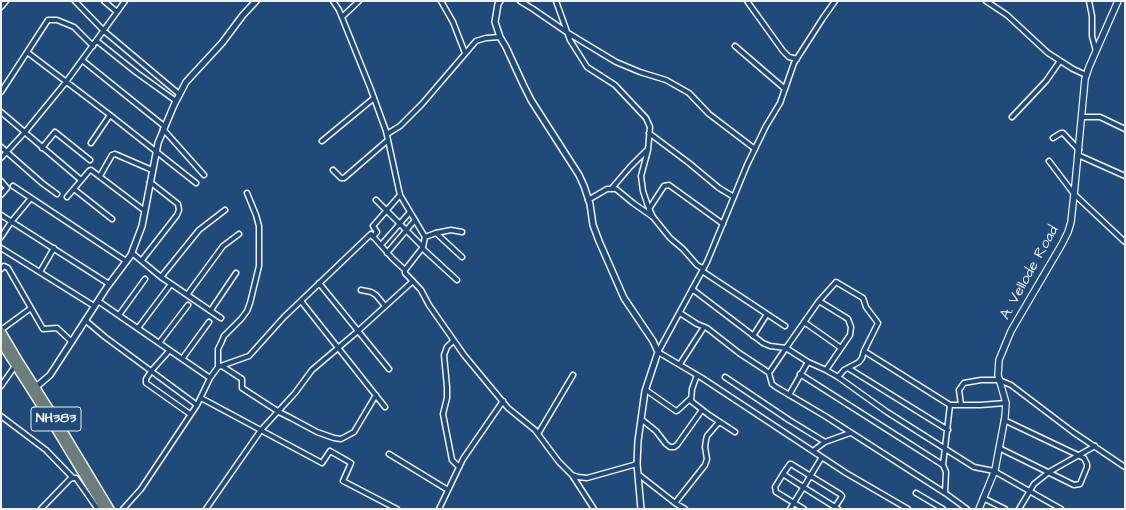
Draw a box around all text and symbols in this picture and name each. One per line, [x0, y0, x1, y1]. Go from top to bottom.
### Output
street label: A. Vellode Road [997, 223, 1063, 323]
road number: NH383 [31, 407, 81, 431]

